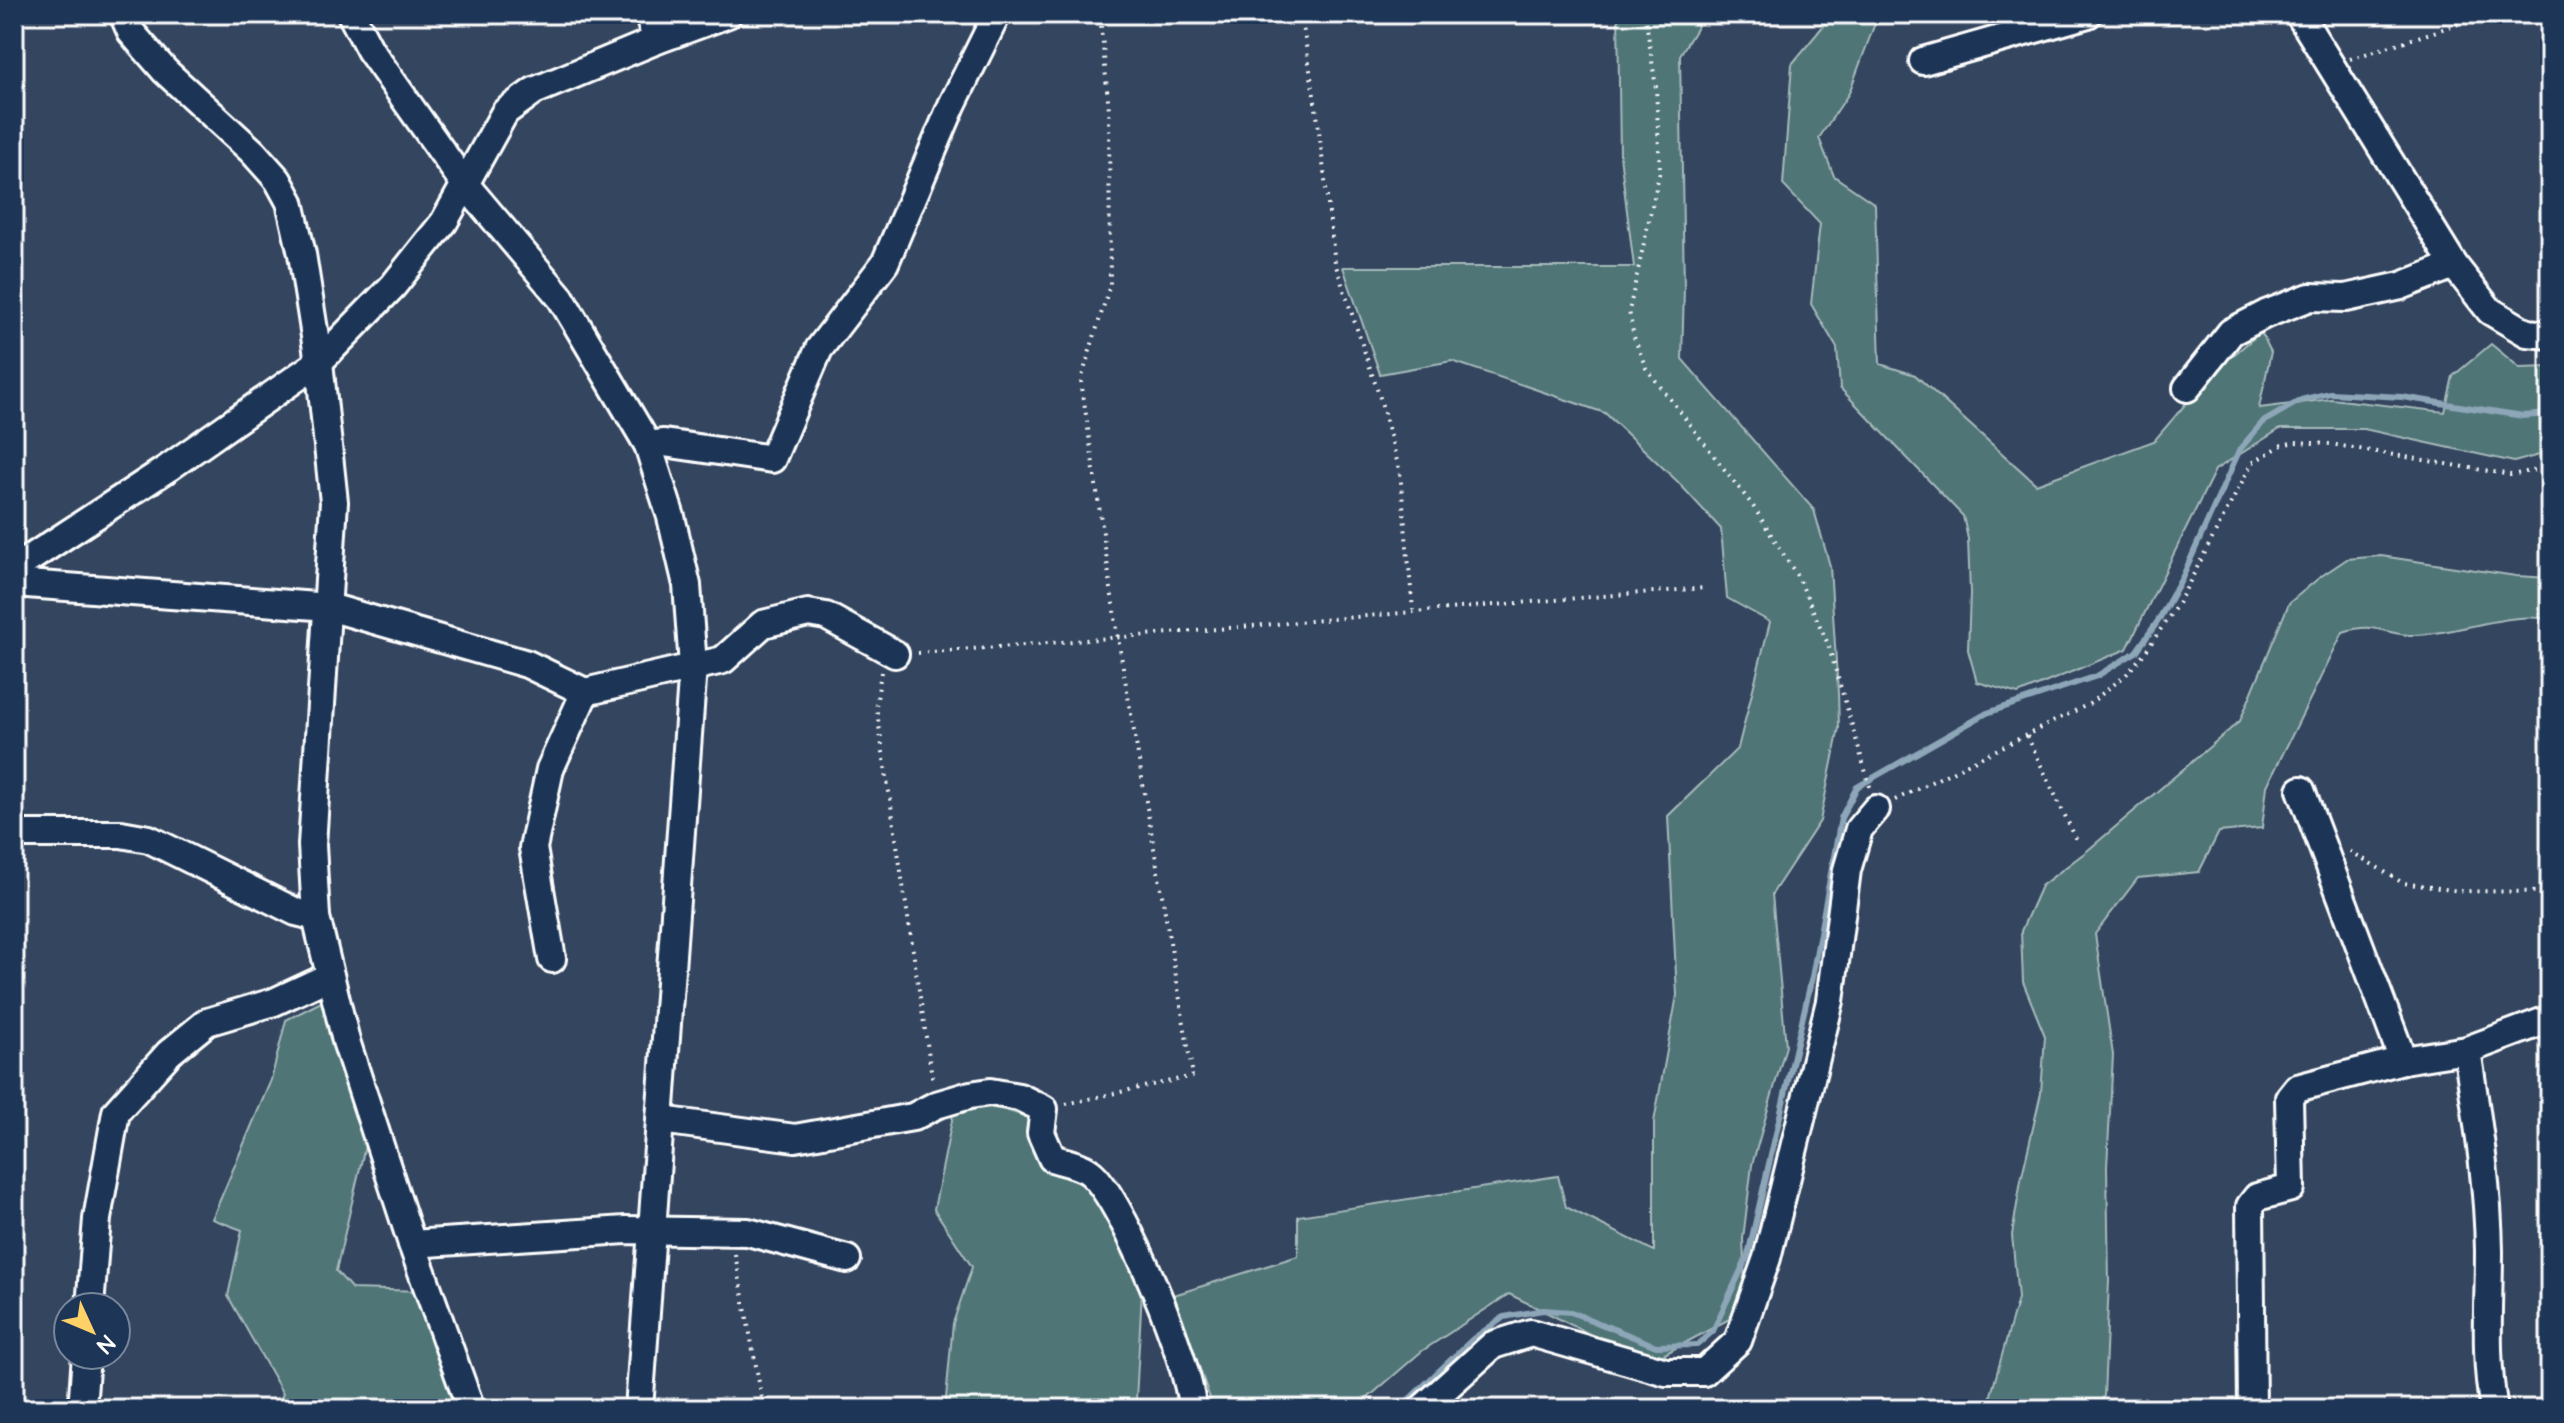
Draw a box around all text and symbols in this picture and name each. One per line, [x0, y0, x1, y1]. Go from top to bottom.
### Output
north arrow [52, 1291, 132, 1371]
text: N [89, 1328, 121, 1360]

